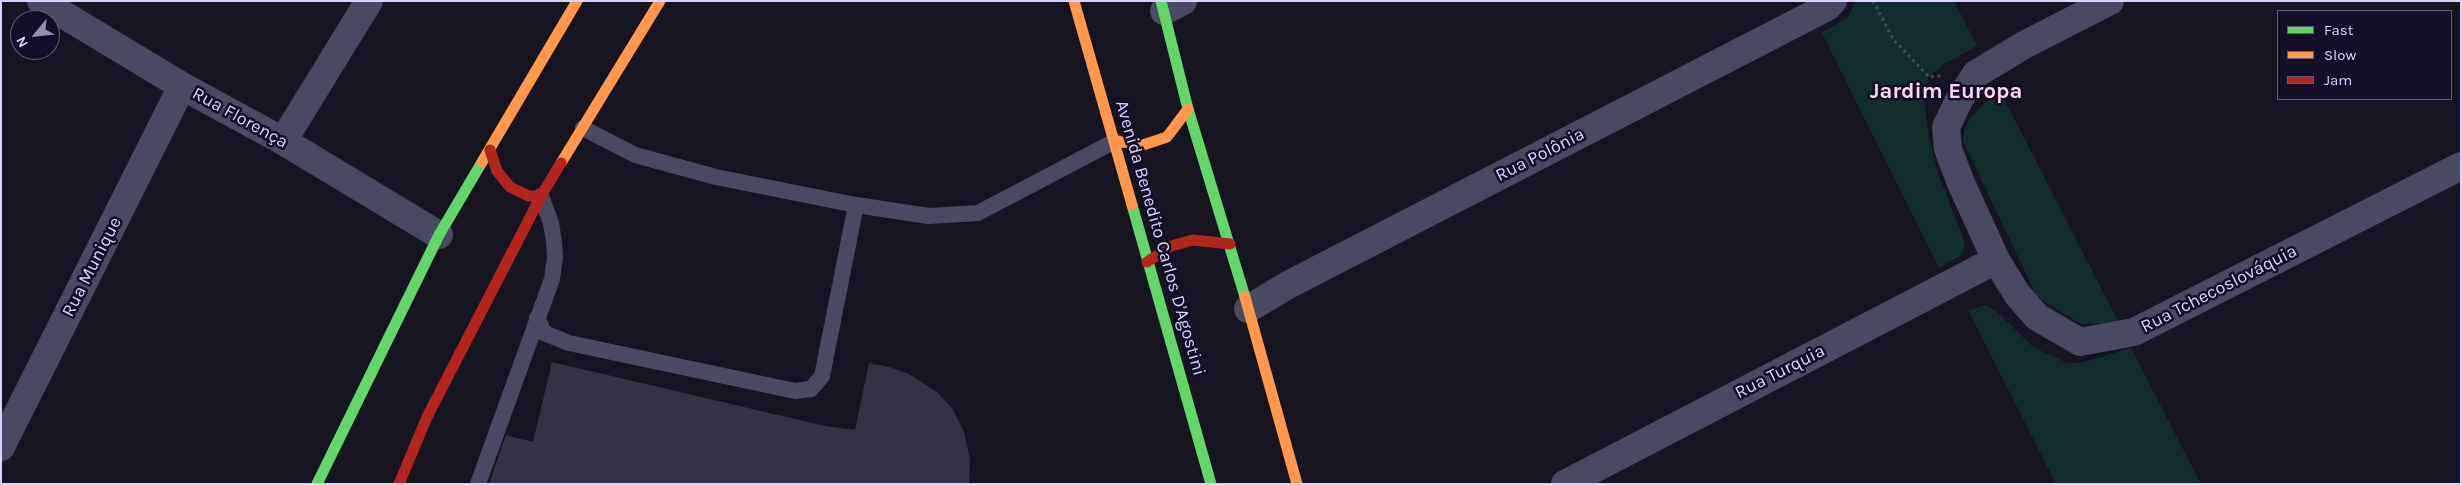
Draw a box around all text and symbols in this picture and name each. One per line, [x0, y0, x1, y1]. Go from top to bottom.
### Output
north arrow [10, 10, 60, 60]
legend [2277, 10, 2452, 100]
text: Fast [2324, 21, 2353, 39]
text: N [12, 33, 32, 50]
text: Slow [2324, 46, 2356, 64]
text: Jam [2324, 71, 2352, 89]
district label: Jardim Europa [1870, 79, 2022, 105]
street label: Rua Florença [188, 83, 292, 153]
street label: Avenida Benedito Carlos D'Agostini [1110, 98, 1210, 378]
street label: Rua Polônia [1492, 123, 1588, 187]
street label: Rua Munique [58, 213, 126, 321]
street label: Rua Tchecoslováquia [2137, 240, 2301, 338]
street label: Rua Turquia [1731, 340, 1829, 404]

